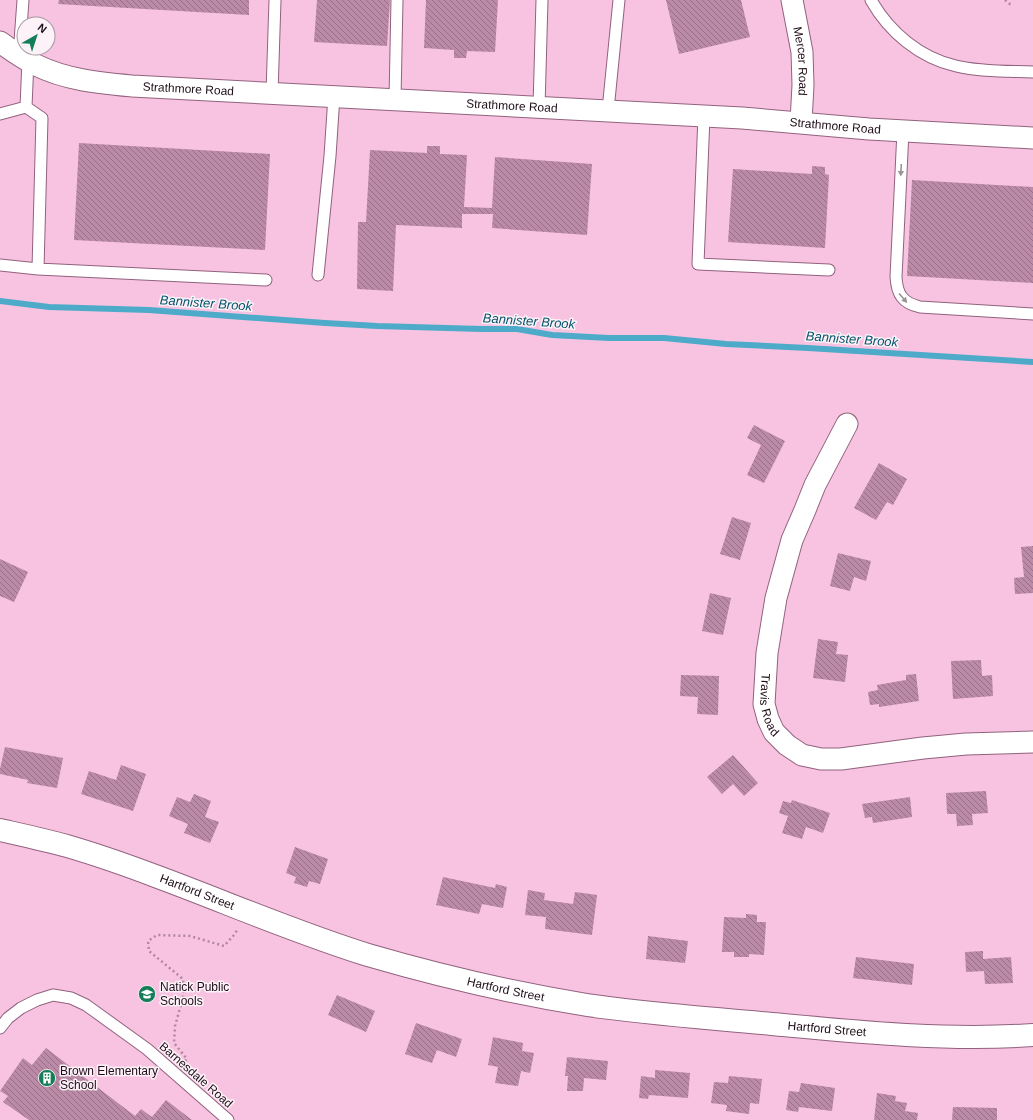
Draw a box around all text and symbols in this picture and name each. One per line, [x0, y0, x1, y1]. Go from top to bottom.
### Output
north arrow [16, 16, 56, 56]
text: N [35, 21, 49, 35]
street label: Mercer Road [790, 25, 810, 96]
street label: Strathmore Road [142, 80, 234, 98]
street label: Strathmore Road [466, 97, 558, 115]
street label: Strathmore Road [789, 115, 881, 137]
one-way arrow [898, 164, 905, 176]
water label: Bannister Brook [159, 292, 254, 314]
one-way arrow [899, 292, 908, 303]
water label: Bannister Brook [482, 310, 577, 332]
water label: Bannister Brook [805, 328, 900, 350]
street label: Travis Road [757, 673, 782, 740]
street label: Hartford Street [158, 871, 237, 913]
street label: Hartford Street [465, 974, 546, 1004]
place label: Natick Public Schools [160, 980, 229, 1008]
school or university icon: Natick Public Schools [137, 984, 157, 1004]
street label: Hartford Street [787, 1018, 867, 1039]
street label: Barnesdale Road [156, 1039, 236, 1111]
place label: Brown Elementary School [60, 1064, 158, 1092]
building icon: Brown Elementary School [37, 1068, 57, 1088]

